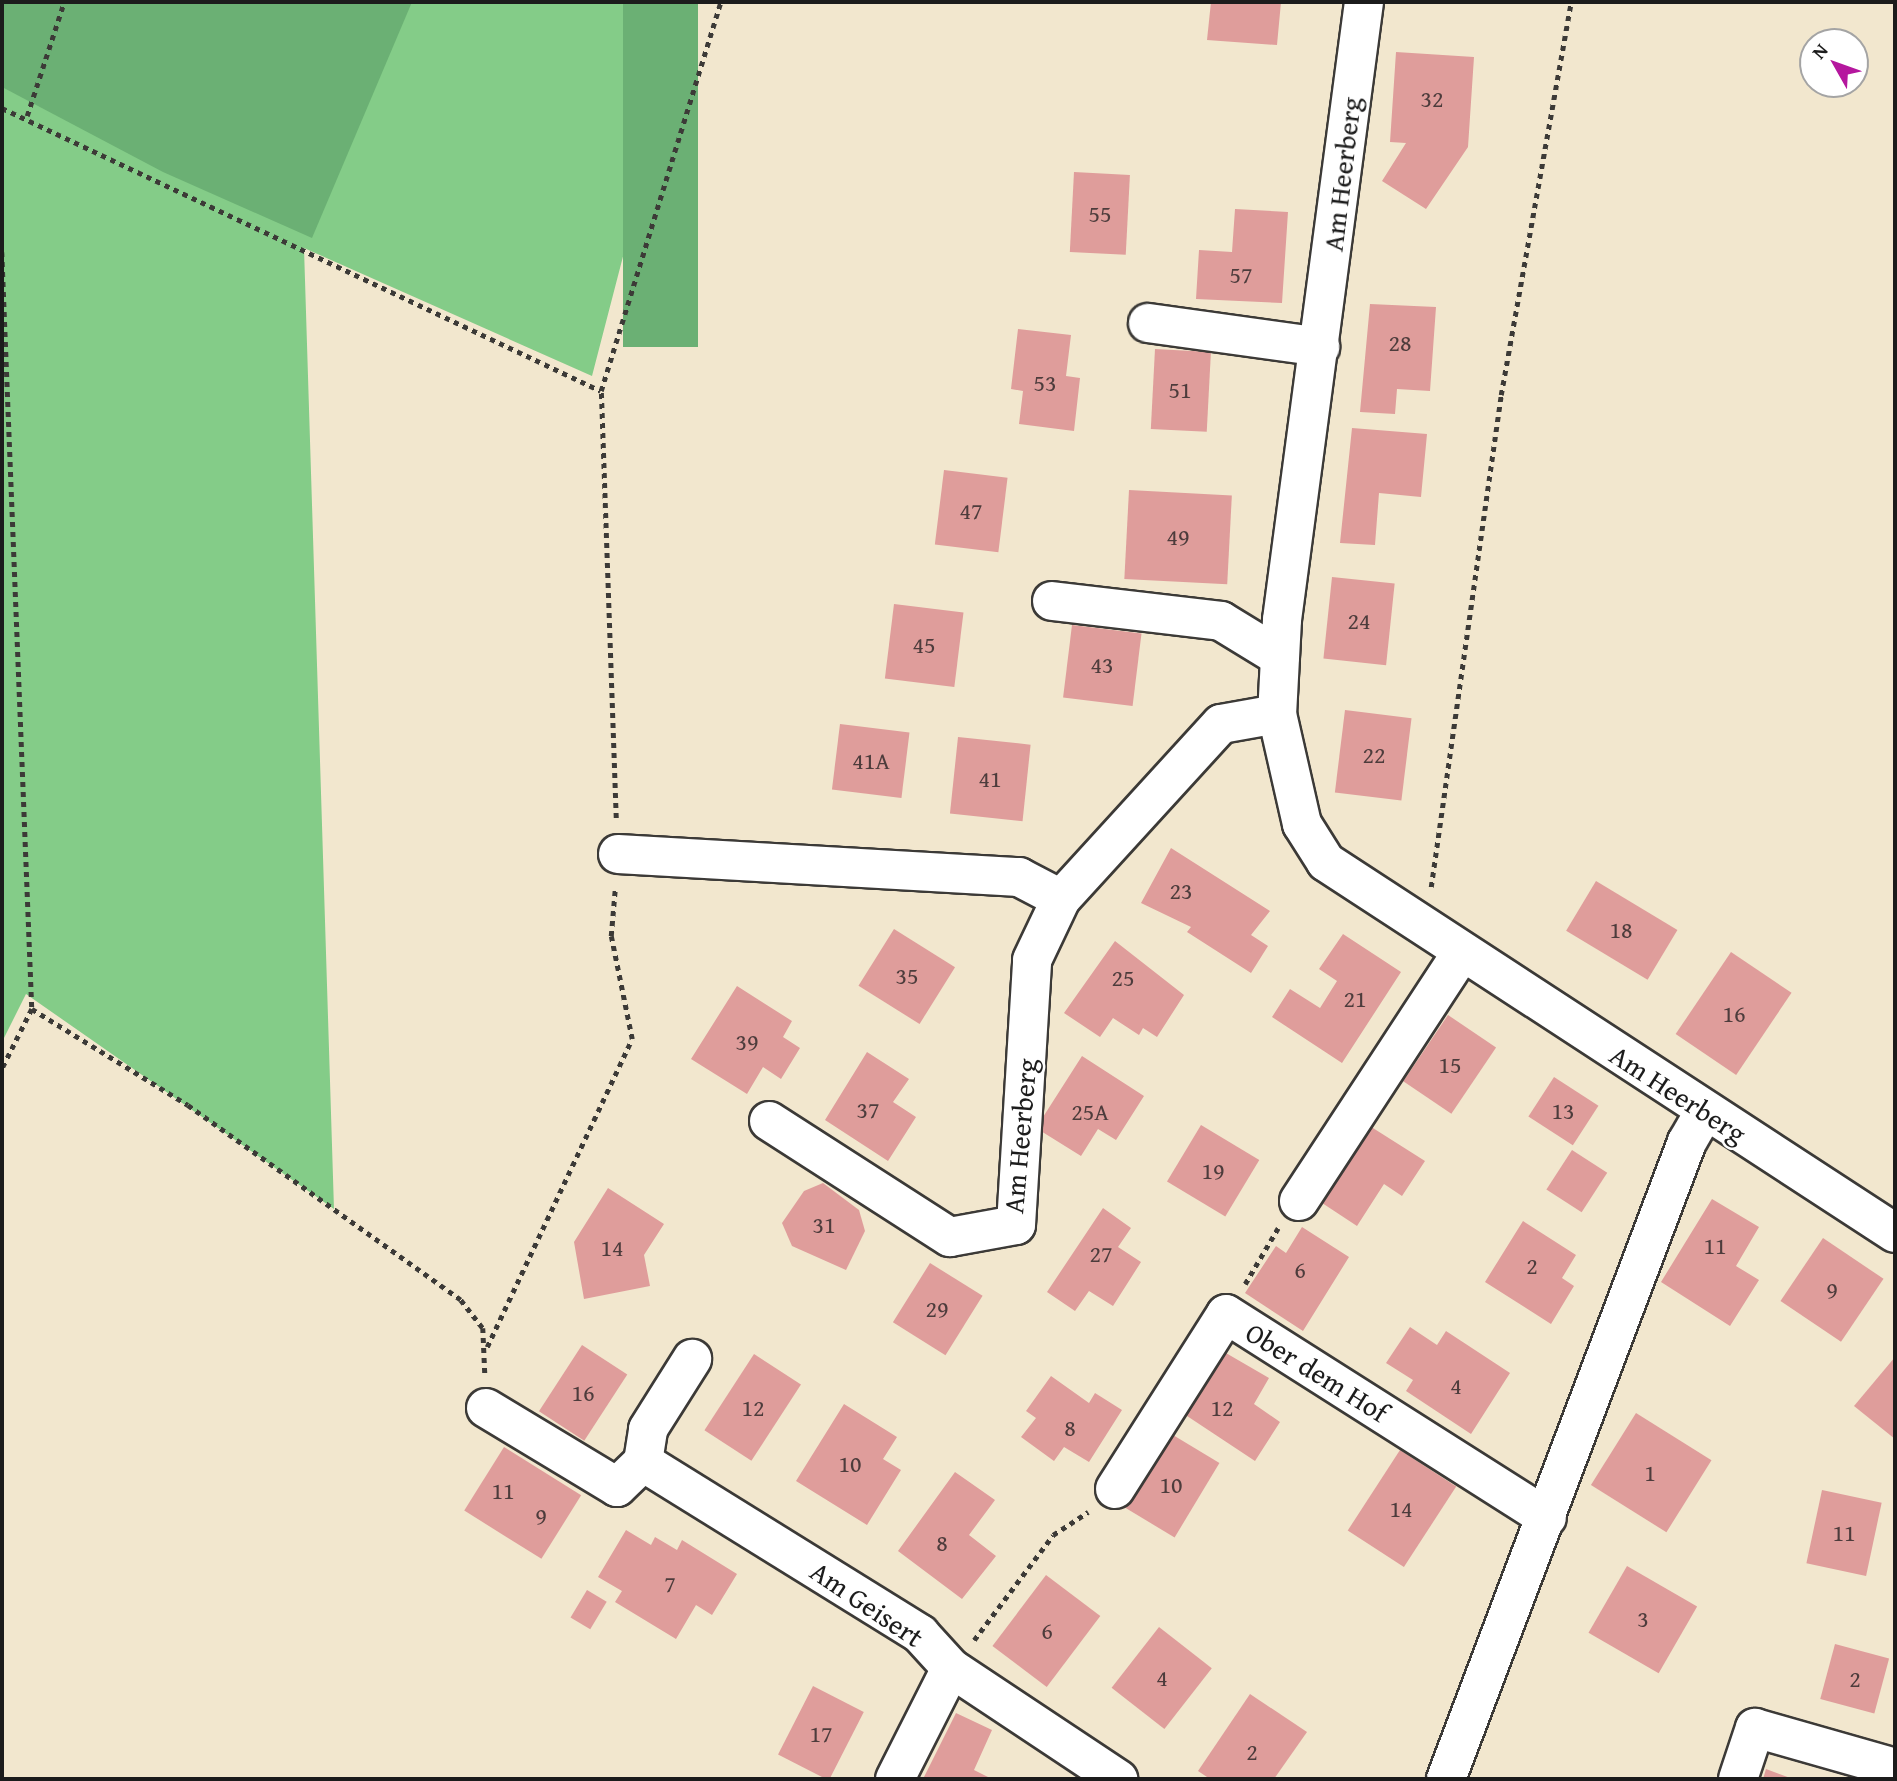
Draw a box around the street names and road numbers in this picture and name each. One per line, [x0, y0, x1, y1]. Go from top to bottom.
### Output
street label: Am Heerberg [1316, 95, 1368, 253]
street label: Am Heerberg [1604, 1038, 1752, 1150]
street label: Am Heerberg [996, 1057, 1044, 1215]
street label: Ober dem Hof [1240, 1315, 1394, 1429]
street label: Am Geisert [804, 1554, 930, 1654]

